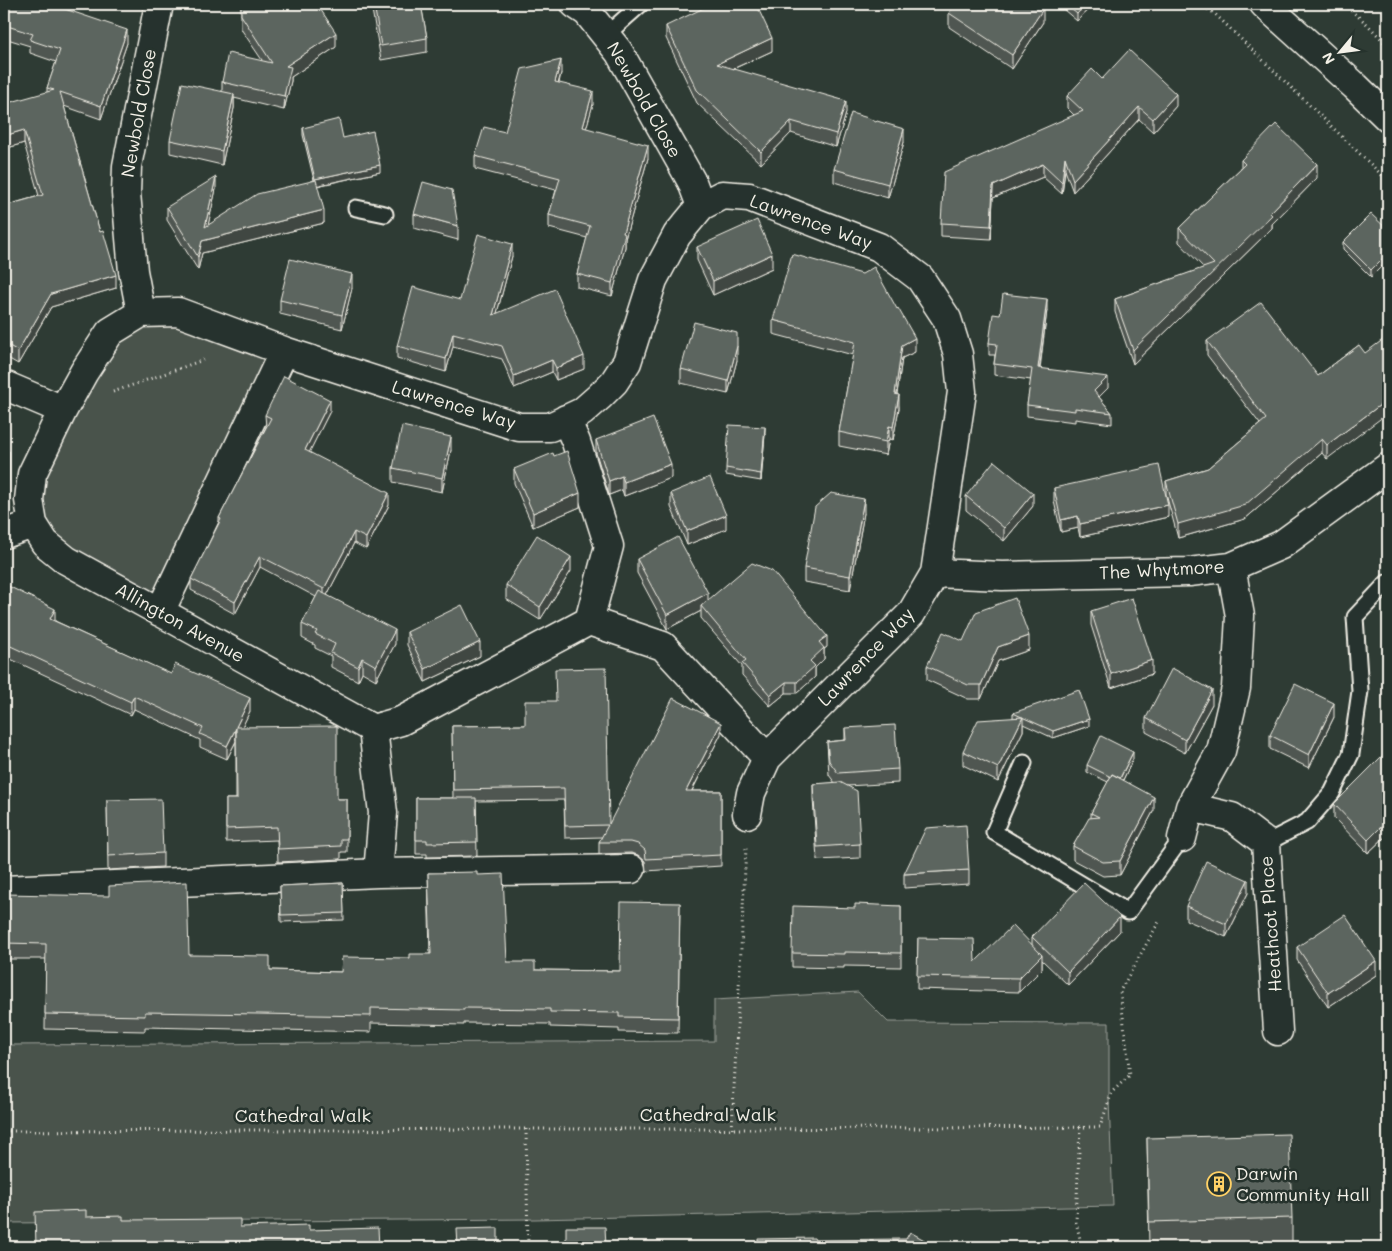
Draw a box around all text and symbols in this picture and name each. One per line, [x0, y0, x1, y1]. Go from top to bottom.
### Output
north arrow [1314, 28, 1364, 78]
street label: Newbold Close [602, 37, 688, 162]
street label: Newbold Close [115, 47, 161, 179]
text: N [1317, 49, 1339, 68]
street label: Lawrence Way [747, 188, 876, 254]
street label: Lawrence Way [389, 374, 519, 434]
street label: The Whytmore [1099, 554, 1225, 584]
street label: Allington Avenue [112, 577, 249, 668]
street label: Lawrence Way [812, 602, 919, 711]
street label: Heathcot Place [1253, 855, 1287, 993]
street label: Cathedral Walk [640, 1102, 776, 1126]
street label: Cathedral Walk [235, 1103, 371, 1127]
place label: Darwin Community Hall [1236, 1161, 1370, 1206]
building icon: Darwin Community Hall [1206, 1171, 1232, 1197]

